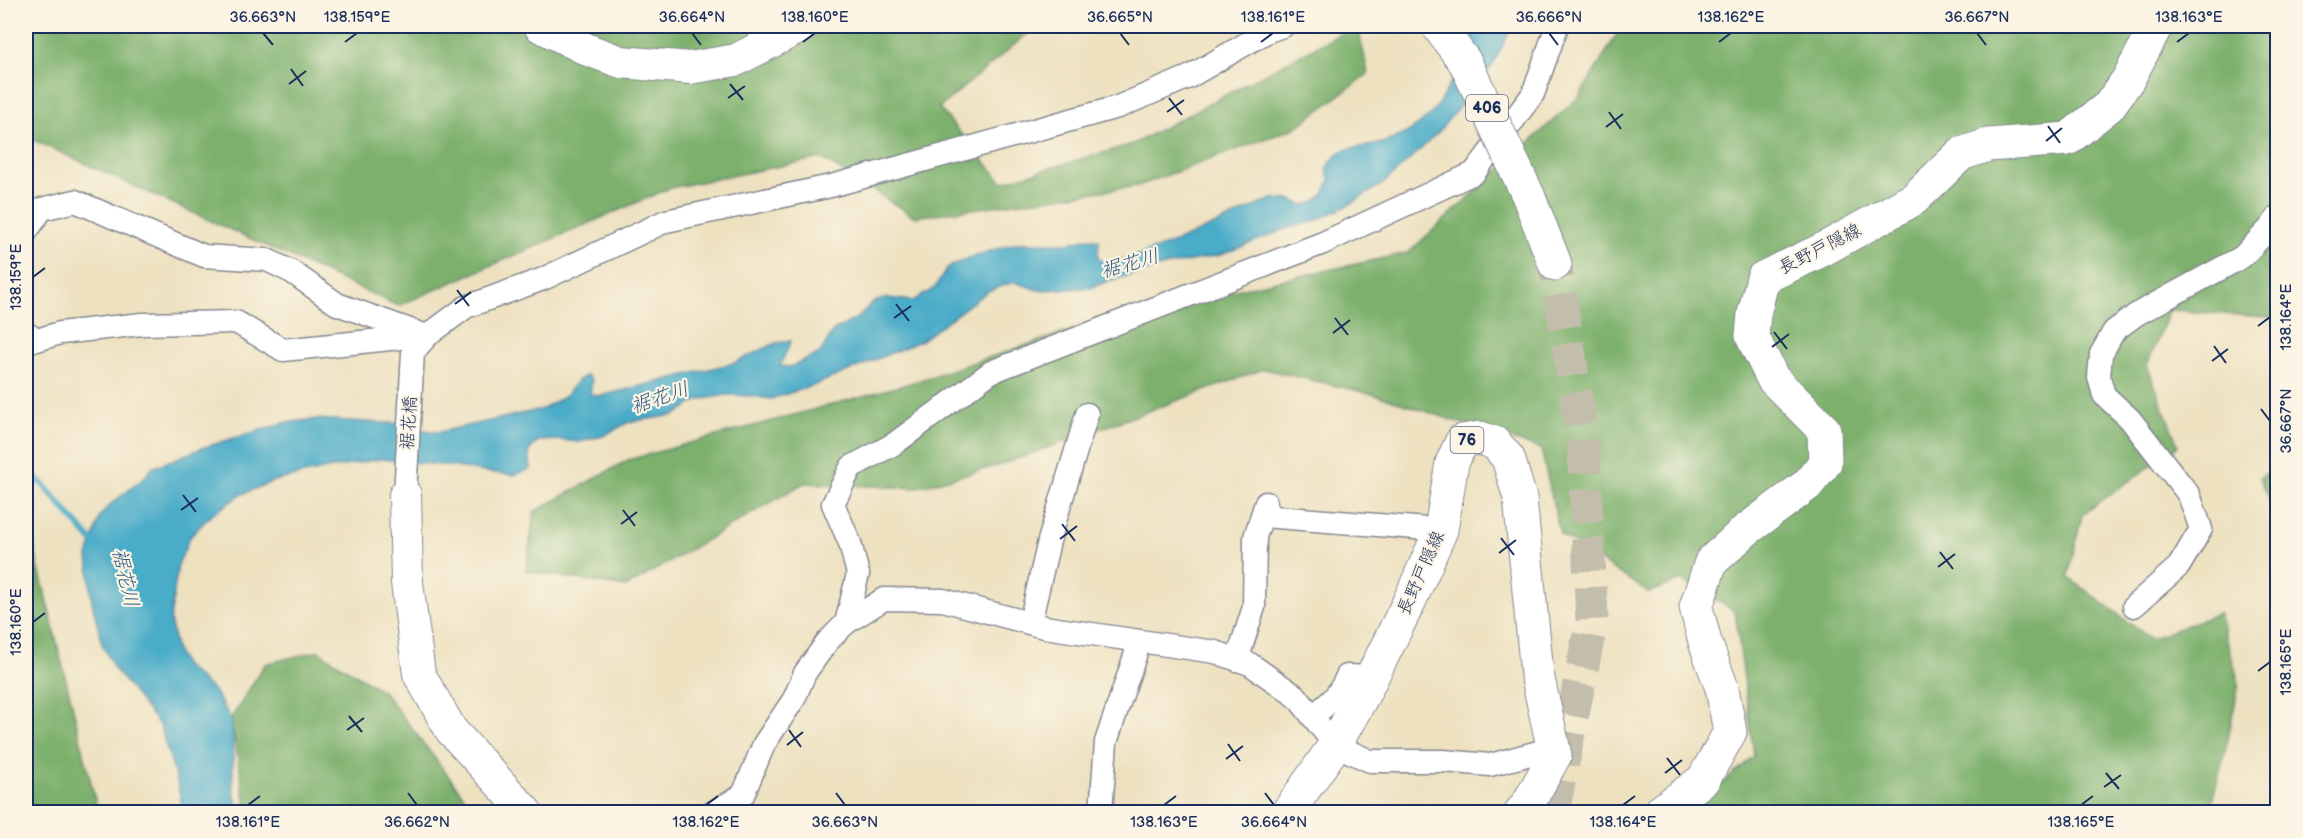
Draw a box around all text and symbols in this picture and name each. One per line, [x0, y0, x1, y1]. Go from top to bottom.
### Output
text: 36.663°N [230, 8, 296, 27]
text: 138.159°E [324, 8, 390, 27]
text: 36.664°N [659, 8, 725, 27]
text: 138.160°E [781, 8, 849, 27]
text: 36.665°N [1087, 8, 1153, 27]
text: 138.161°E [1241, 8, 1305, 27]
text: 36.666°N [1516, 8, 1582, 27]
text: 138.162°E [1698, 8, 1765, 27]
text: 36.667°N [1944, 8, 2010, 27]
text: 138.163°E [2155, 8, 2223, 27]
road number: 406 [1466, 95, 1508, 121]
street label: 長野戸隠線 [1775, 219, 1865, 279]
text: 138.159°E [7, 244, 26, 310]
water label: 裾花川 [1098, 244, 1162, 284]
text: 138.164°E [2277, 283, 2296, 351]
water label: 裾花川 [628, 377, 692, 419]
text: 36.667°N [2277, 388, 2296, 454]
street label: 裾花橋 [397, 395, 421, 451]
road number: 76 [1450, 427, 1484, 453]
street label: 長野戸隠線 [1393, 528, 1449, 618]
water label: 裾花川 [107, 546, 143, 610]
text: 138.160°E [7, 588, 26, 656]
text: 138.165°E [2277, 628, 2296, 695]
text: 138.161°E [216, 813, 280, 832]
text: 36.662°N [384, 813, 450, 832]
text: 138.162°E [673, 813, 740, 832]
text: 36.663°N [812, 813, 878, 832]
text: 138.163°E [1130, 813, 1198, 832]
text: 36.664°N [1241, 813, 1307, 832]
text: 138.164°E [1589, 813, 1657, 832]
text: 138.165°E [2048, 813, 2115, 832]

